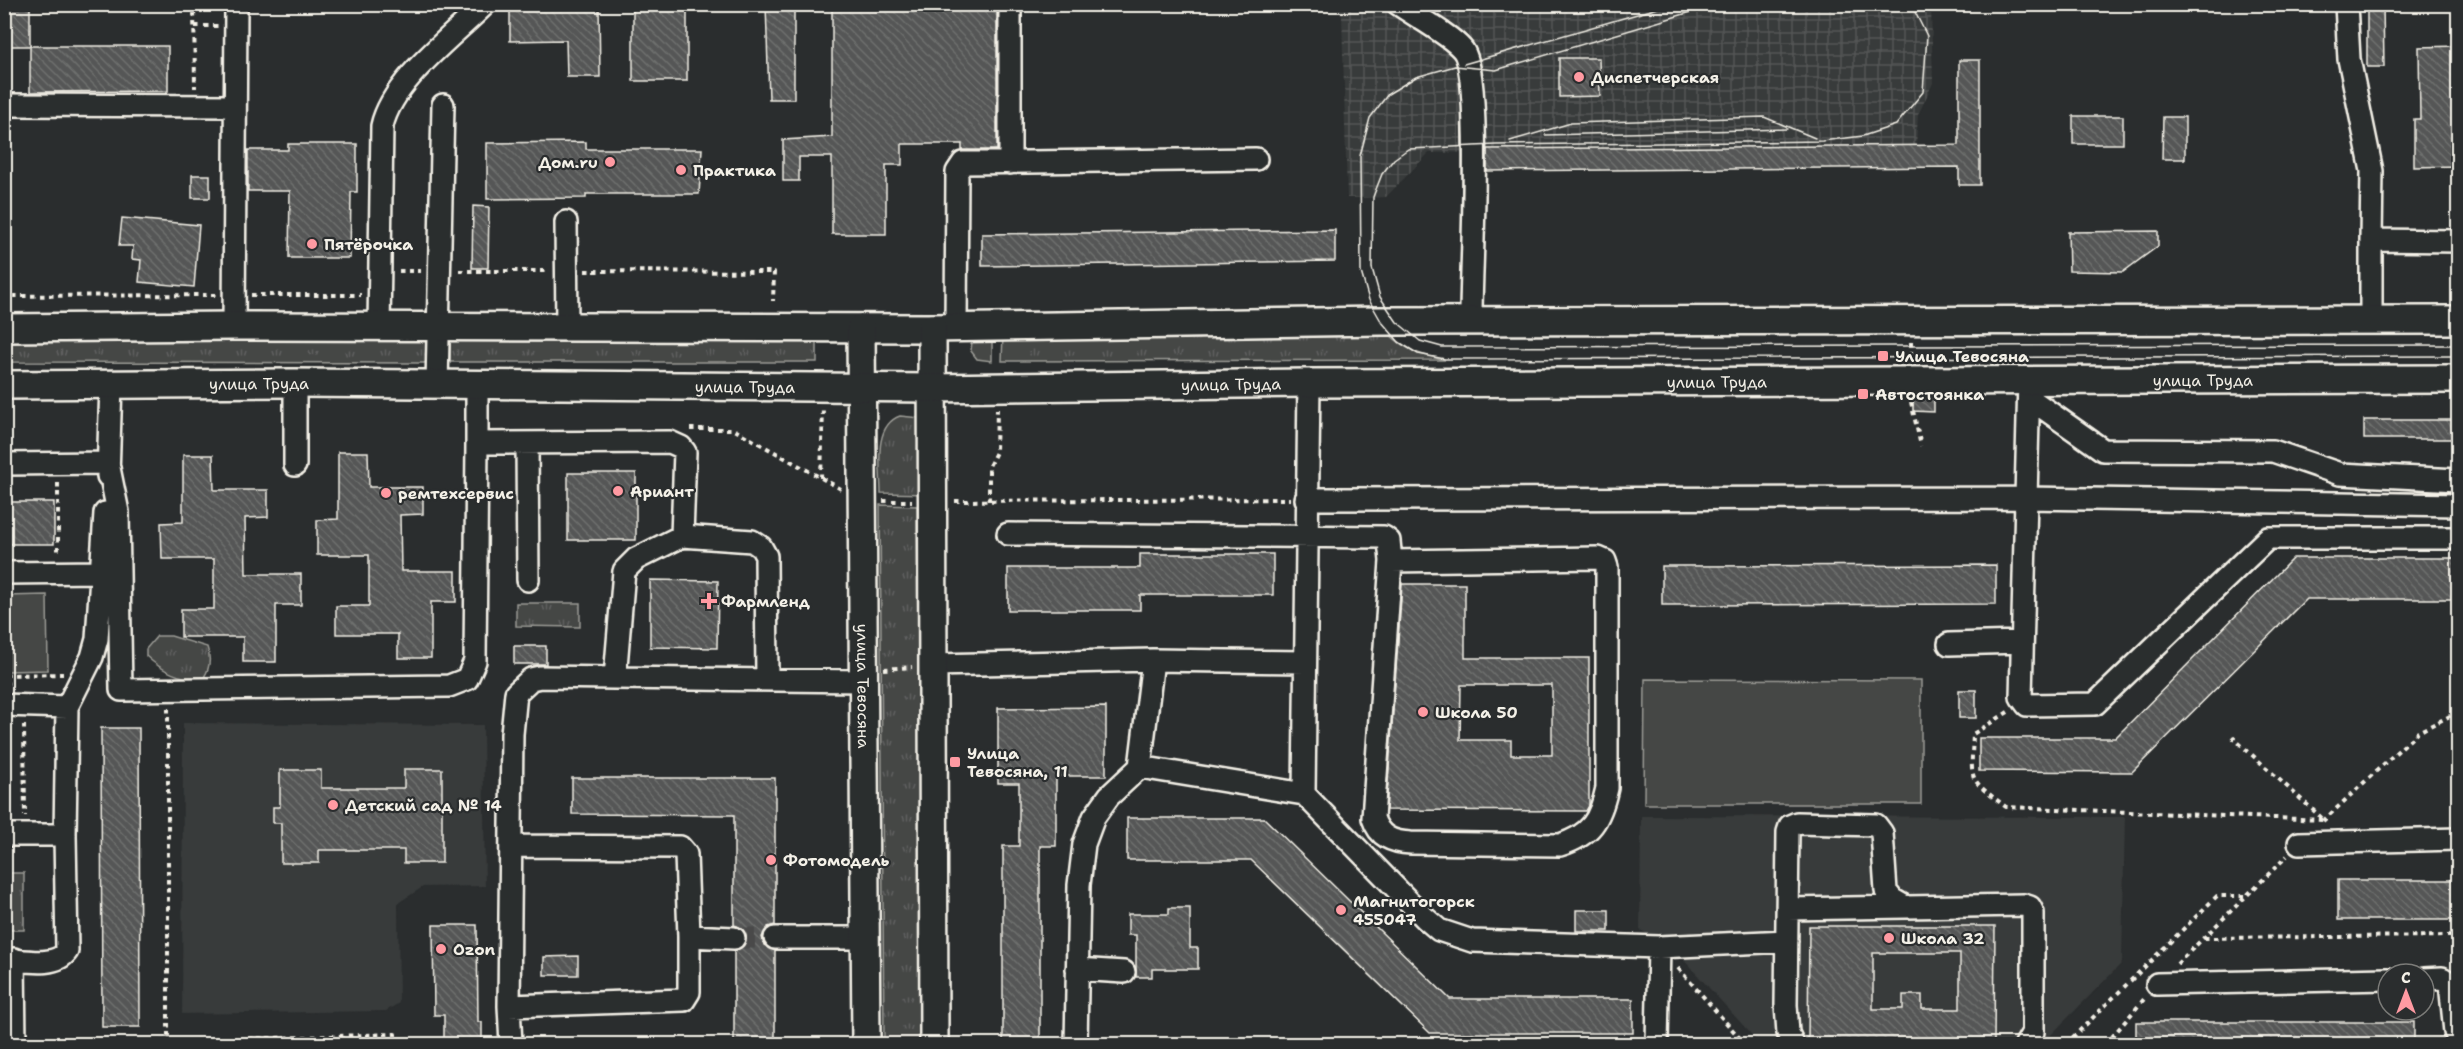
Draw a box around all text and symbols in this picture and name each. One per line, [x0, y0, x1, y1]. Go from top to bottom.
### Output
place label: Диспетчерская [1591, 67, 1719, 88]
marker: Диспетчерская [1572, 70, 1586, 84]
place label: Дом.ru [538, 152, 598, 173]
marker: Дом.ru [603, 155, 617, 169]
place label: Практика [693, 160, 776, 181]
marker: Практика [674, 163, 688, 177]
place label: Пятёрочка [324, 234, 413, 255]
marker: Пятёрочка [305, 237, 319, 251]
place label: Улица Тевосяна [1895, 346, 2029, 367]
marker: Улица Тевосяна [1876, 349, 1890, 363]
street label: улица Труда [2153, 370, 2253, 391]
street label: улица Труда [1667, 371, 1767, 393]
street label: улица Труда [209, 373, 309, 395]
street label: улица Труда [1181, 373, 1281, 396]
street label: улица Труда [695, 376, 795, 398]
place label: Автостоянка [1875, 384, 1984, 405]
marker: Автостоянка [1856, 387, 1870, 401]
place label: Ариант [630, 481, 694, 502]
place label: ремтехсервис [398, 483, 514, 504]
marker: Ариант [611, 484, 625, 498]
marker: ремтехсервис [379, 486, 393, 500]
place label: Фармленд [721, 591, 811, 612]
marker: Фармленд [702, 594, 716, 608]
street label: улица Тевосяна [852, 624, 874, 748]
place label: Школа 50 [1435, 702, 1518, 723]
marker: Школа 50 [1416, 705, 1430, 719]
place label: Улица Тевосяна, 11 [967, 743, 1068, 782]
marker: Улица Тевосяна, 11 [948, 755, 962, 769]
place label: Детский сад № 14 [345, 795, 502, 816]
marker: Детский сад № 14 [326, 798, 340, 812]
place label: Фотомодель [783, 850, 890, 871]
marker: Фотомодель [764, 853, 778, 867]
place label: Магнитогорск 455047 [1353, 891, 1475, 930]
marker: Магнитогорск 455047 [1334, 903, 1348, 917]
place label: Школа 32 [1901, 928, 1984, 949]
marker: Школа 32 [1882, 931, 1896, 945]
place label: Ozon [453, 939, 496, 960]
marker: Ozon [434, 942, 448, 956]
north arrow [2376, 962, 2436, 1022]
text: С [2401, 967, 2411, 988]

